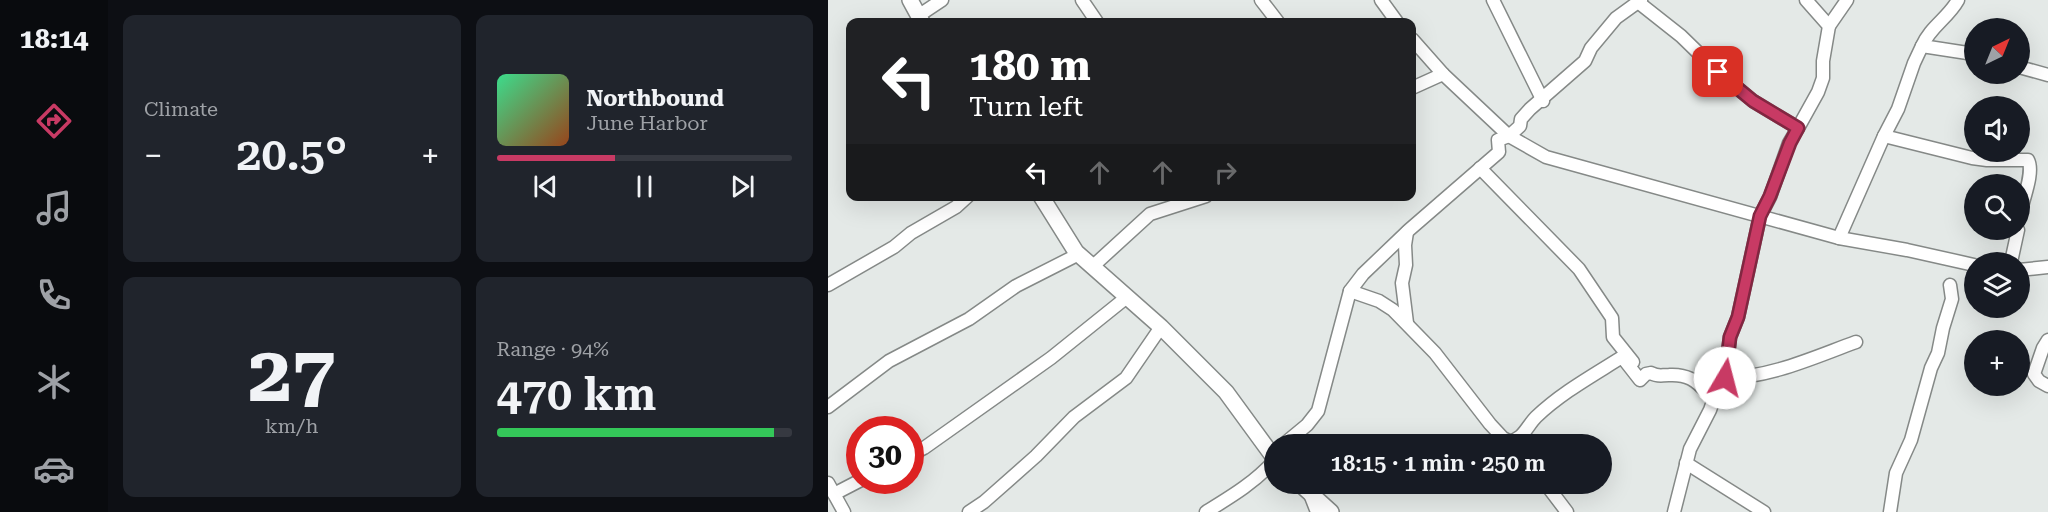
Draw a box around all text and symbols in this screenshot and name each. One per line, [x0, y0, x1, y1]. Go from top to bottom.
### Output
north arrow [1964, 18, 2030, 84]
map controls [1964, 18, 2030, 396]
text: 18:14 [20, 23, 88, 55]
text: 180 m [969, 41, 1091, 90]
icon: left [870, 42, 948, 120]
pin [1692, 46, 1743, 97]
icon: arrive [1701, 55, 1734, 88]
text: Northbound [587, 86, 724, 111]
text: Turn left [969, 91, 1083, 123]
button: sound [1964, 96, 2030, 162]
text: Climate [144, 97, 218, 121]
icon: directions [33, 100, 75, 142]
text: June Harbor [587, 111, 708, 135]
text: 20.5° [236, 128, 347, 181]
text: − [144, 136, 162, 175]
text: + [421, 136, 439, 175]
icon: left [1020, 156, 1053, 189]
icon: ahead [1083, 156, 1116, 189]
icon: ahead [1146, 156, 1179, 189]
icon: right [1209, 156, 1242, 189]
icon: previous [529, 170, 562, 203]
icon: pause [628, 170, 661, 203]
icon: next [726, 170, 759, 203]
button: search [1964, 174, 2030, 240]
icon: music [33, 187, 75, 229]
button: layers [1964, 252, 2030, 318]
icon: phone [33, 274, 75, 316]
text: 27 [248, 329, 335, 420]
button: + [1964, 330, 2030, 396]
text: Range · 94% [497, 337, 609, 361]
position arrow [1693, 346, 1757, 410]
icon: climate [33, 361, 75, 403]
text: 470 km [497, 368, 656, 421]
text: km/h [265, 414, 319, 438]
speed limit sign: 30 [846, 416, 924, 494]
icon: car [33, 448, 75, 490]
text: 18:15 · 1 min · 250 m [1331, 451, 1545, 476]

